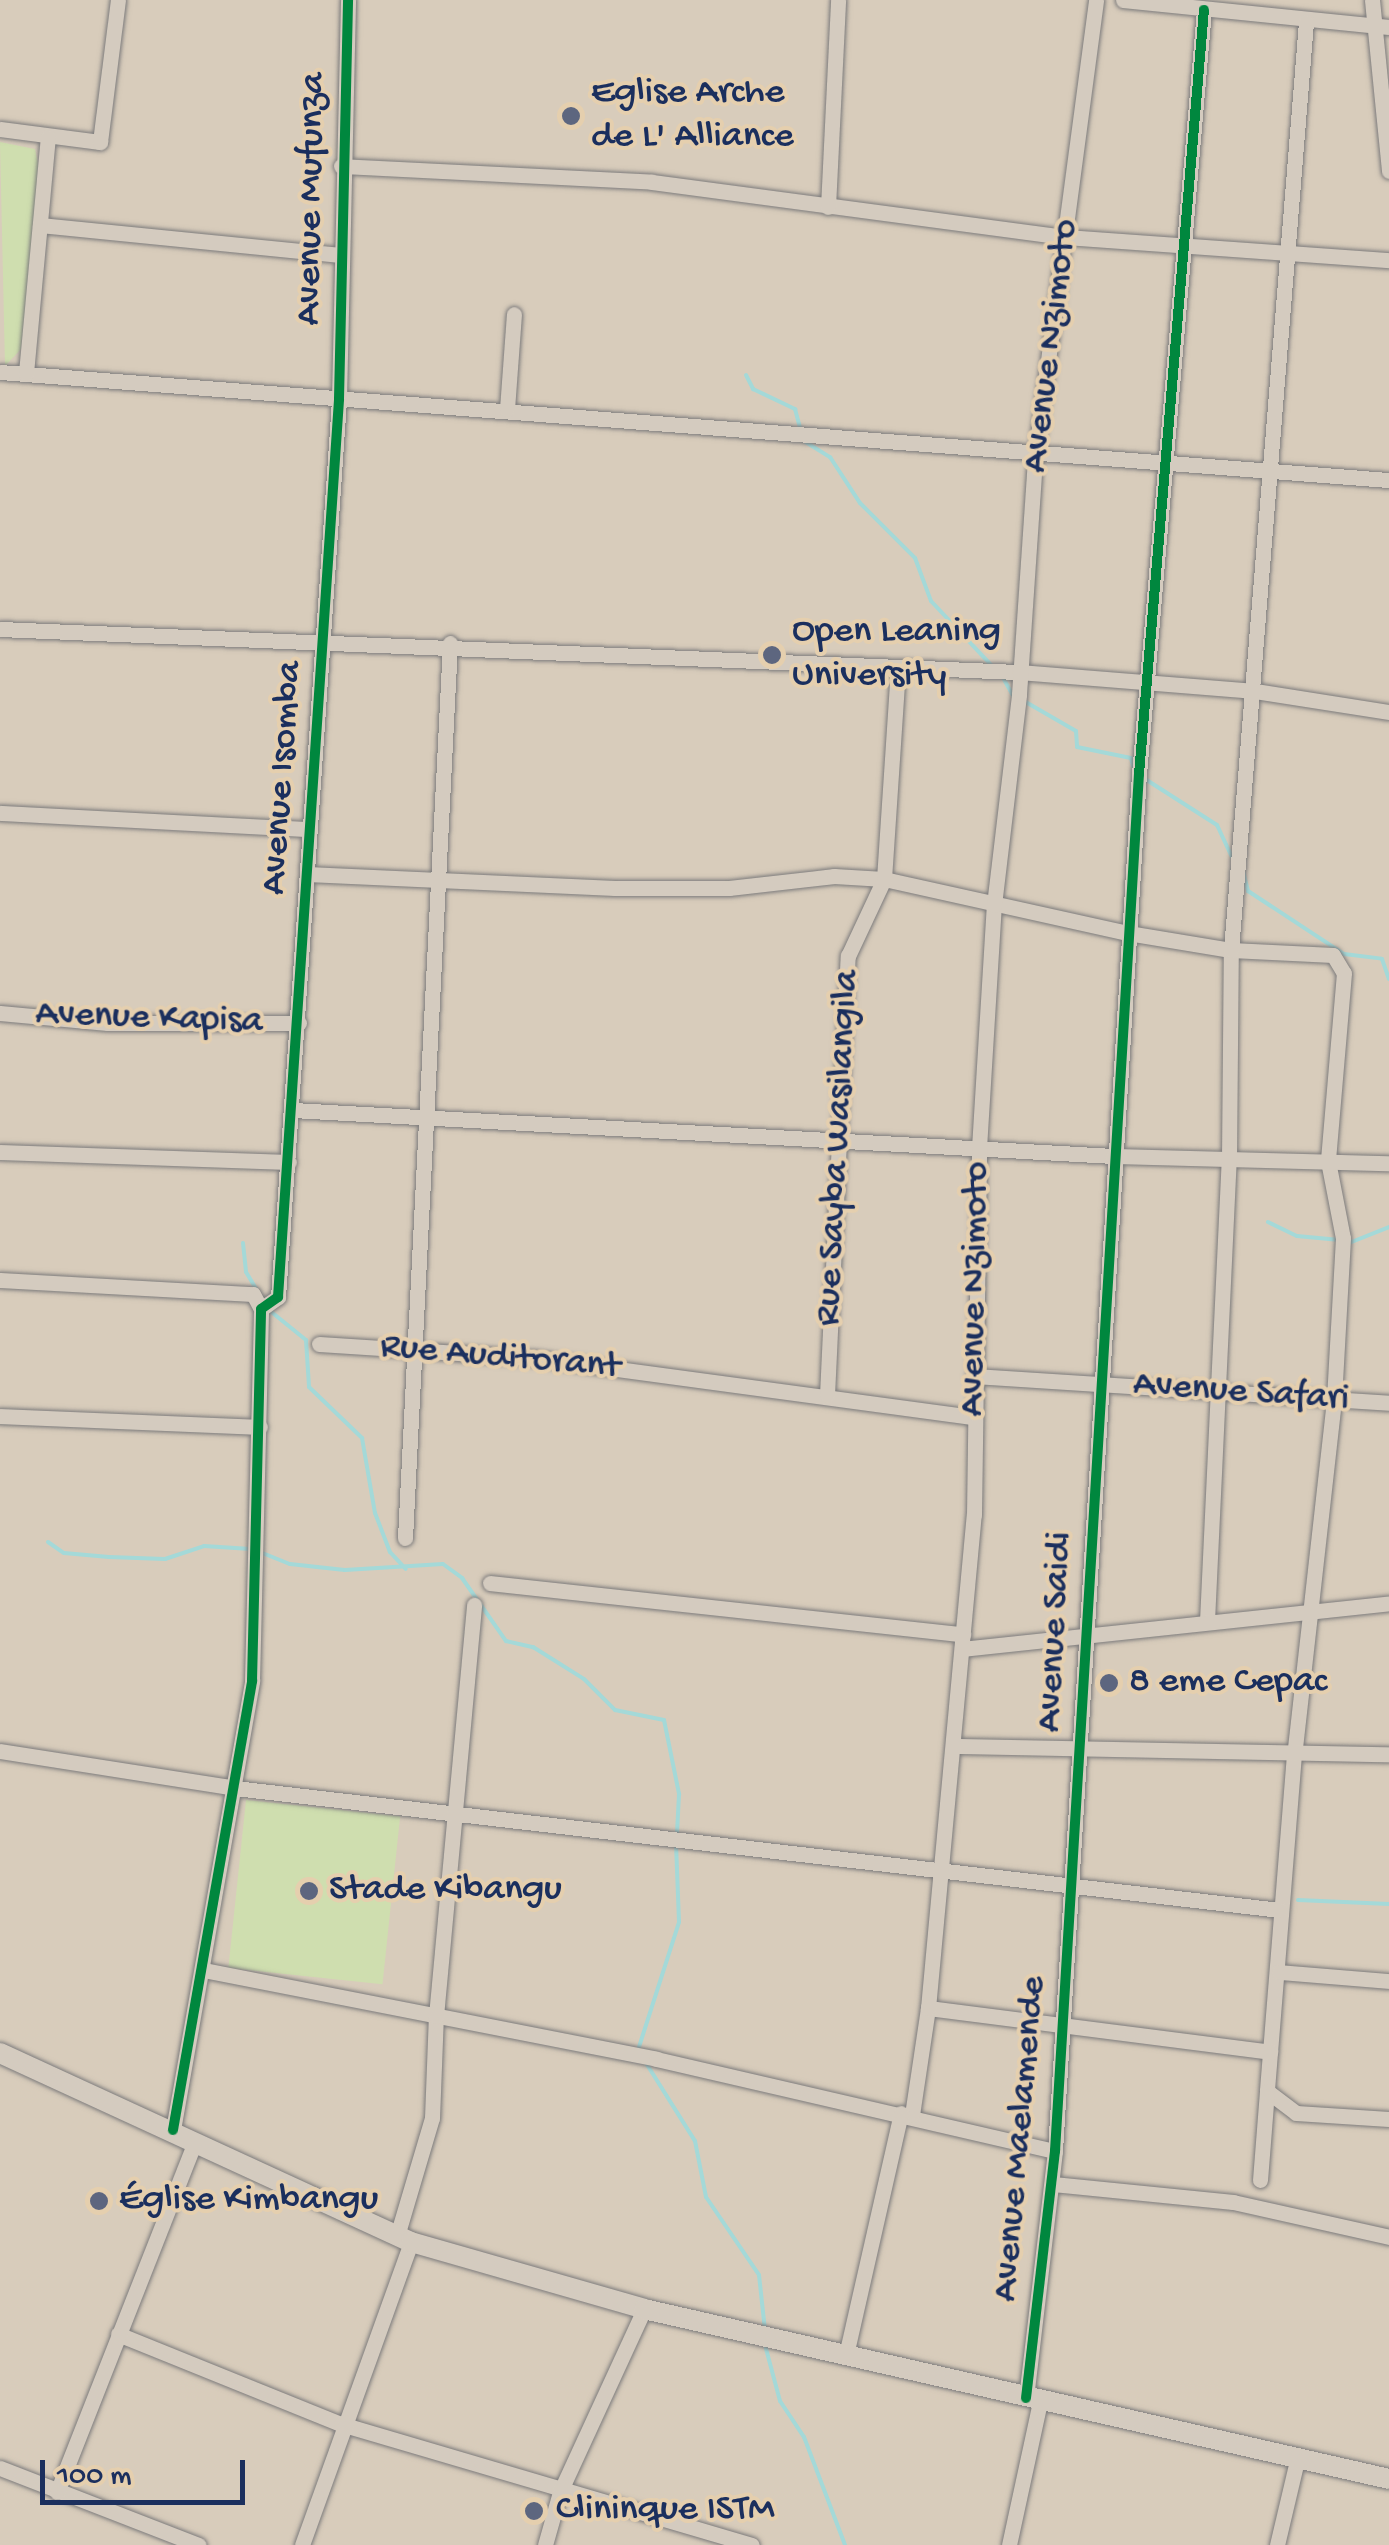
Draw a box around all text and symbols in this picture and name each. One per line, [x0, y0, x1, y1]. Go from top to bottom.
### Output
place label: Eglise Arche de L' Alliance [591, 71, 794, 160]
street label: Avenue Mufunza [288, 72, 338, 326]
marker: Eglise Arche de L' Alliance [560, 105, 582, 127]
street label: Avenue Nzimoto [1014, 217, 1090, 475]
place label: Open Leaning University [792, 610, 1001, 699]
marker: Open Leaning University [761, 644, 783, 666]
street label: Avenue Isomba [253, 660, 315, 896]
street label: Rue Sayba Wasilangila [807, 969, 871, 1327]
street label: Avenue Kapisa [35, 992, 263, 1046]
street label: Avenue Nzimoto [951, 1161, 1001, 1417]
street label: Rue Auditorant [378, 1325, 622, 1391]
street label: Avenue Safari [1131, 1363, 1351, 1423]
street label: Avenue Saidi [1028, 1531, 1084, 1733]
place label: 8 eme Cepac [1129, 1660, 1327, 1706]
marker: 8 eme Cepac [1098, 1672, 1120, 1694]
place label: Stade Kibangu [329, 1868, 562, 1914]
marker: Stade Kibangu [298, 1880, 320, 1902]
street label: Avenue Maelamende [984, 1974, 1058, 2304]
place label: Église Kimbangu [119, 2178, 378, 2224]
marker: Église Kimbangu [88, 2190, 110, 2212]
scale bar [45, 2440, 250, 2502]
text: 100 m [57, 2460, 132, 2495]
place label: Clininque ISTM [556, 2488, 774, 2534]
marker: Clininque ISTM [521, 2498, 547, 2524]

